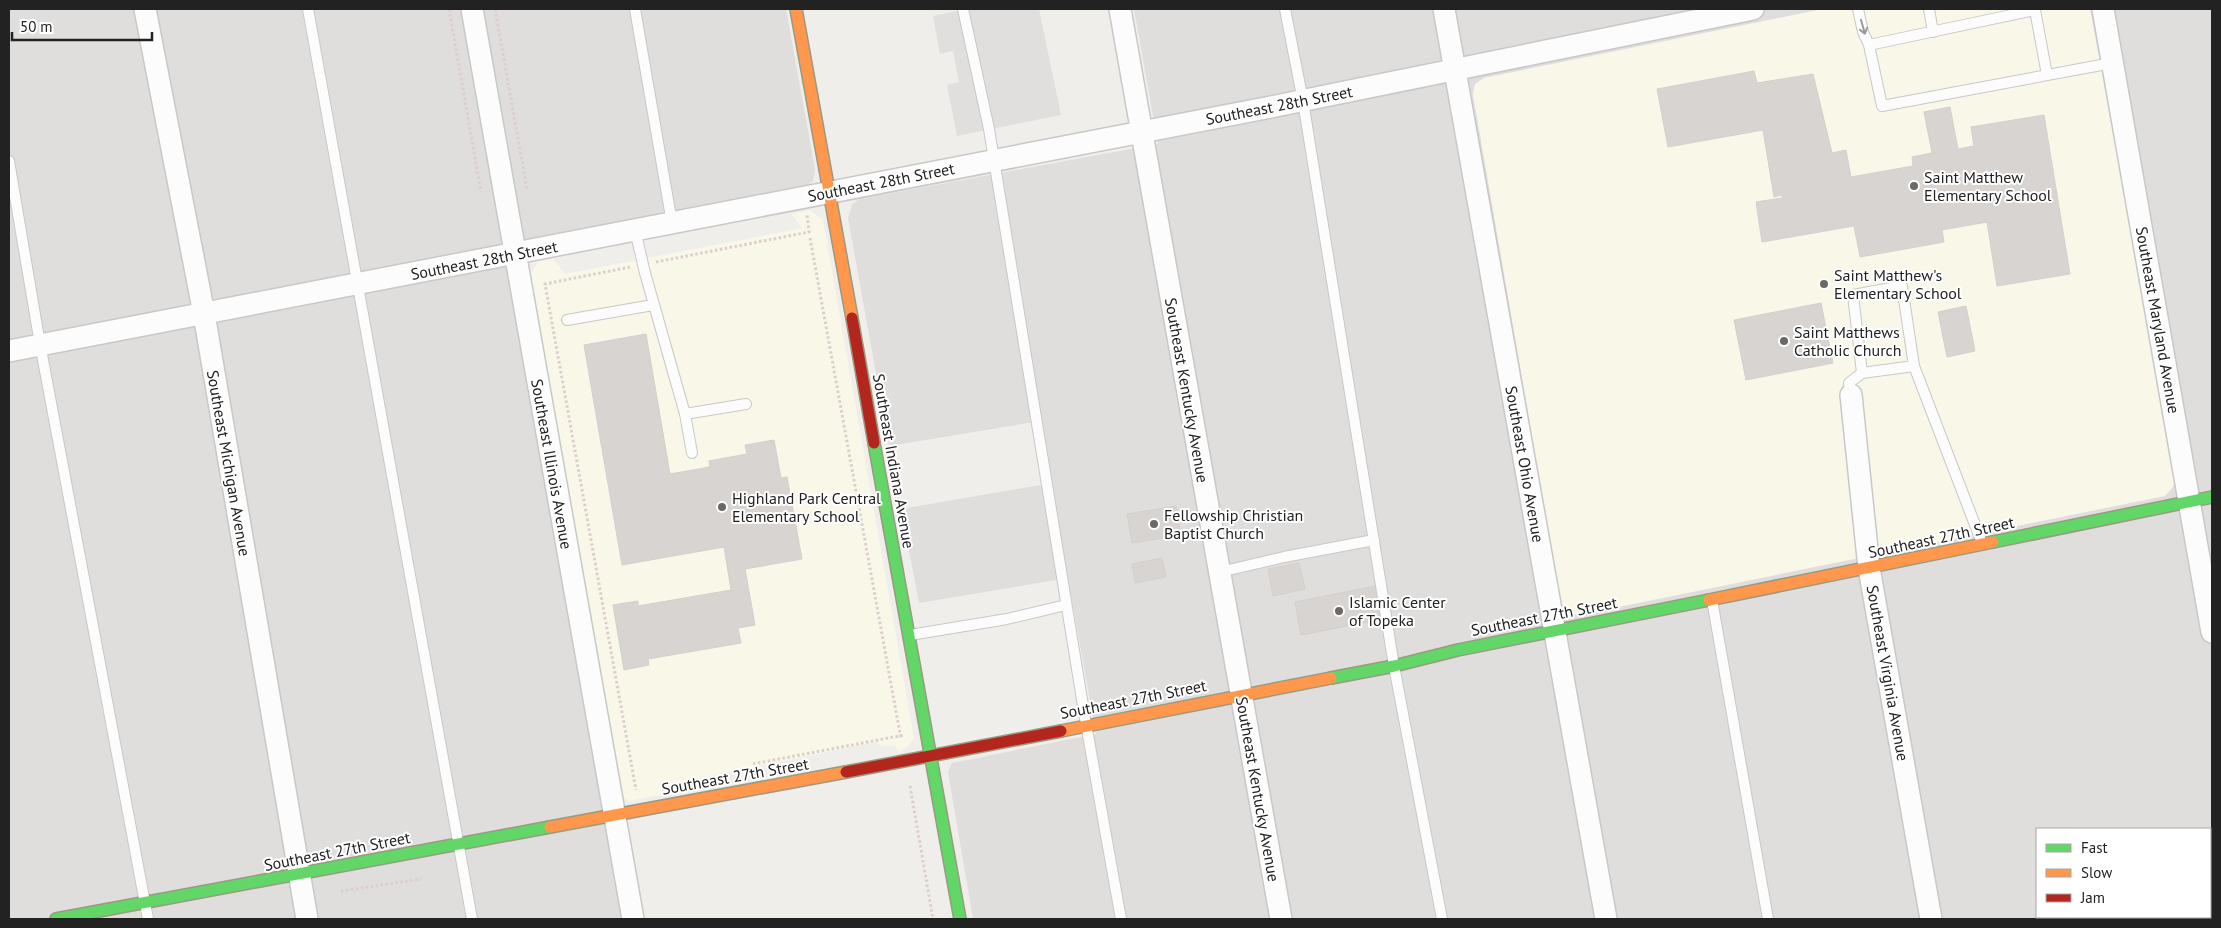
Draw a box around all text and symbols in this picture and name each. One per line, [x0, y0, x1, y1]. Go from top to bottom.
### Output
scale bar [12, 10, 152, 42]
text: 50 m [20, 17, 53, 36]
one-way arrow [1858, 19, 1868, 35]
street label: Southeast 28th Street [1204, 81, 1355, 129]
street label: Southeast 28th Street [806, 158, 957, 206]
place label: Saint Matthew Elementary School [1924, 167, 2052, 205]
marker: Saint Matthew Elementary School [1908, 180, 1920, 192]
street label: Southeast Maryland Avenue [2132, 225, 2184, 415]
street label: Southeast 28th Street [409, 236, 560, 284]
place label: Saint Matthew's Elementary School [1834, 265, 1962, 303]
marker: Saint Matthew's Elementary School [1818, 278, 1830, 290]
street label: Southeast Kentucky Avenue [1161, 296, 1213, 484]
place label: Saint Matthews Catholic Church [1794, 322, 1902, 360]
marker: Saint Matthews Catholic Church [1778, 335, 1790, 347]
street label: Southeast Michigan Avenue [203, 368, 255, 558]
street label: Southeast Indiana Avenue [869, 372, 919, 550]
street label: Southeast Illinois Avenue [527, 377, 577, 551]
street label: Southeast Ohio Avenue [1501, 384, 1549, 544]
place label: Highland Park Central Elementary School [732, 488, 881, 526]
marker: Highland Park Central Elementary School [716, 501, 728, 513]
place label: Fellowship Christian Baptist Church [1164, 505, 1303, 543]
street label: Southeast 27th Street [1866, 512, 2016, 562]
marker: Fellowship Christian Baptist Church [1148, 518, 1160, 530]
street label: Southeast Virginia Avenue [1863, 583, 1913, 763]
place label: Islamic Center of Topeka [1349, 592, 1446, 630]
street label: Southeast 27th Street [1469, 592, 1619, 640]
marker: Islamic Center of Topeka [1333, 605, 1345, 617]
street label: Southeast 27th Street [1058, 675, 1208, 723]
street label: Southeast Kentucky Avenue [1232, 695, 1284, 883]
street label: Southeast 27th Street [660, 753, 811, 799]
street label: Southeast 27th Street [262, 827, 412, 875]
legend [2036, 828, 2211, 918]
text: Fast [2081, 838, 2108, 857]
text: Slow [2081, 863, 2112, 882]
text: Jam [2080, 888, 2105, 907]

